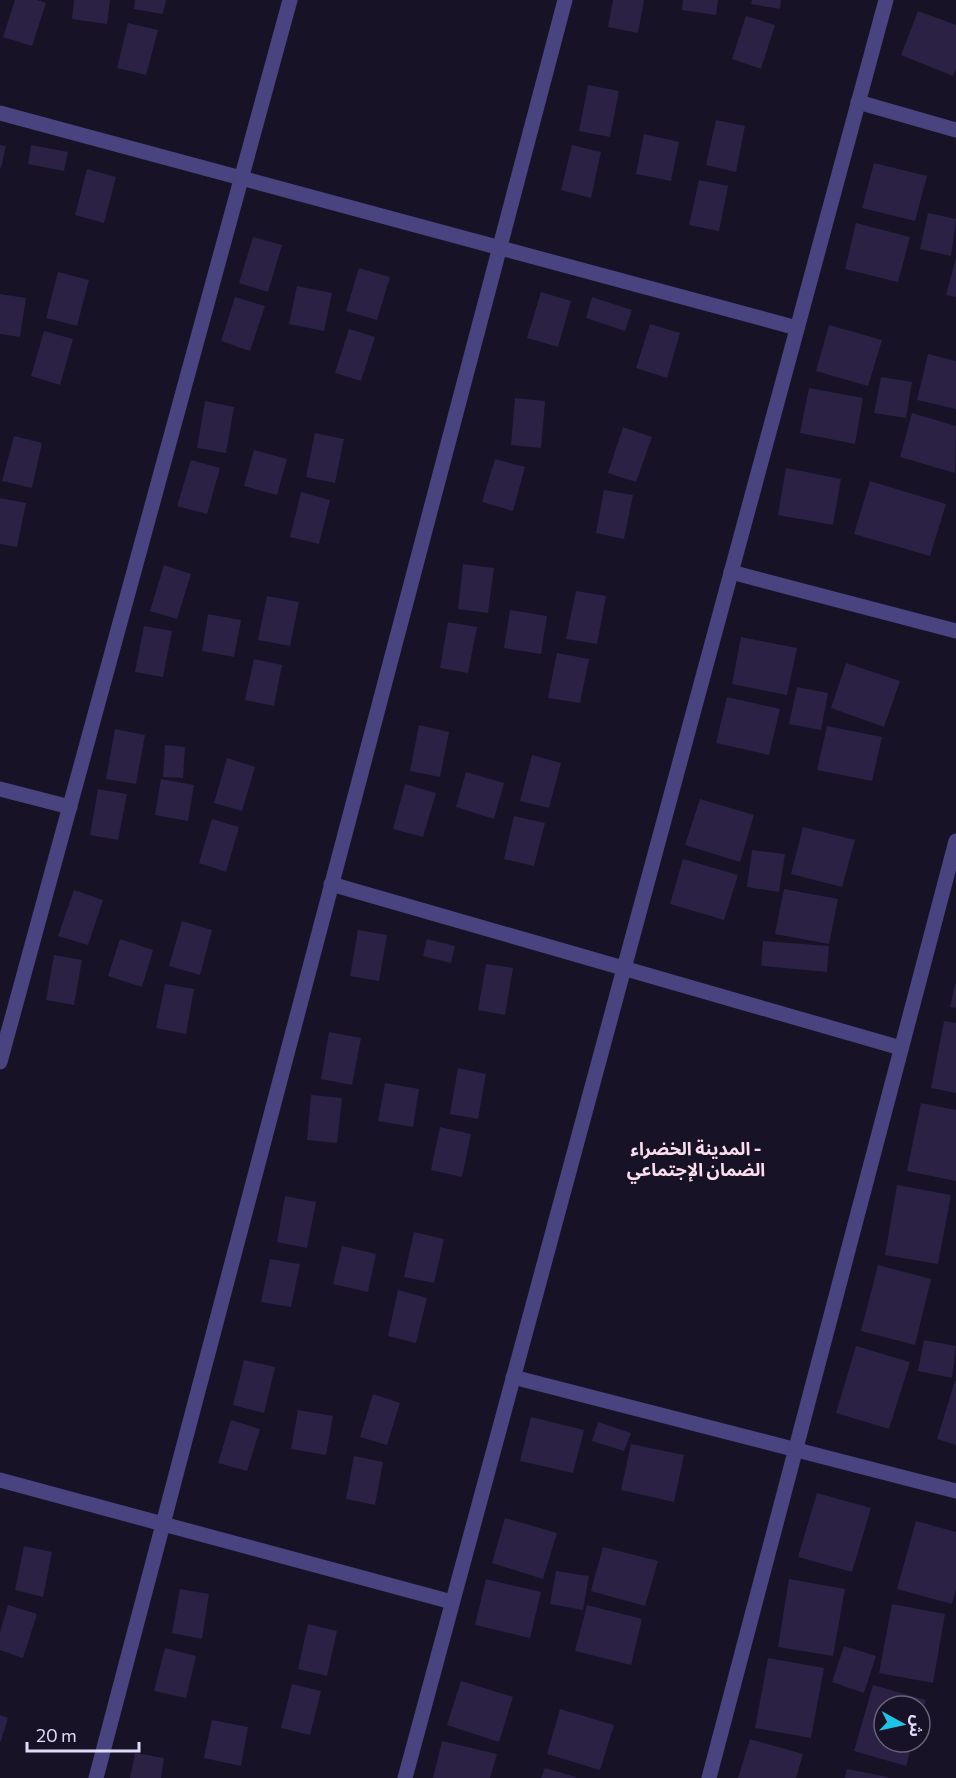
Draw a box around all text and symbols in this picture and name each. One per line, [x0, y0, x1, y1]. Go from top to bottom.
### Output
district label: المدينة الخضراء - الضمان الإجتماعي [627, 1137, 765, 1184]
north arrow [872, 1694, 932, 1754]
text: ش [905, 1714, 928, 1738]
scale bar [27, 1715, 140, 1753]
text: 20 m [36, 1724, 77, 1746]

